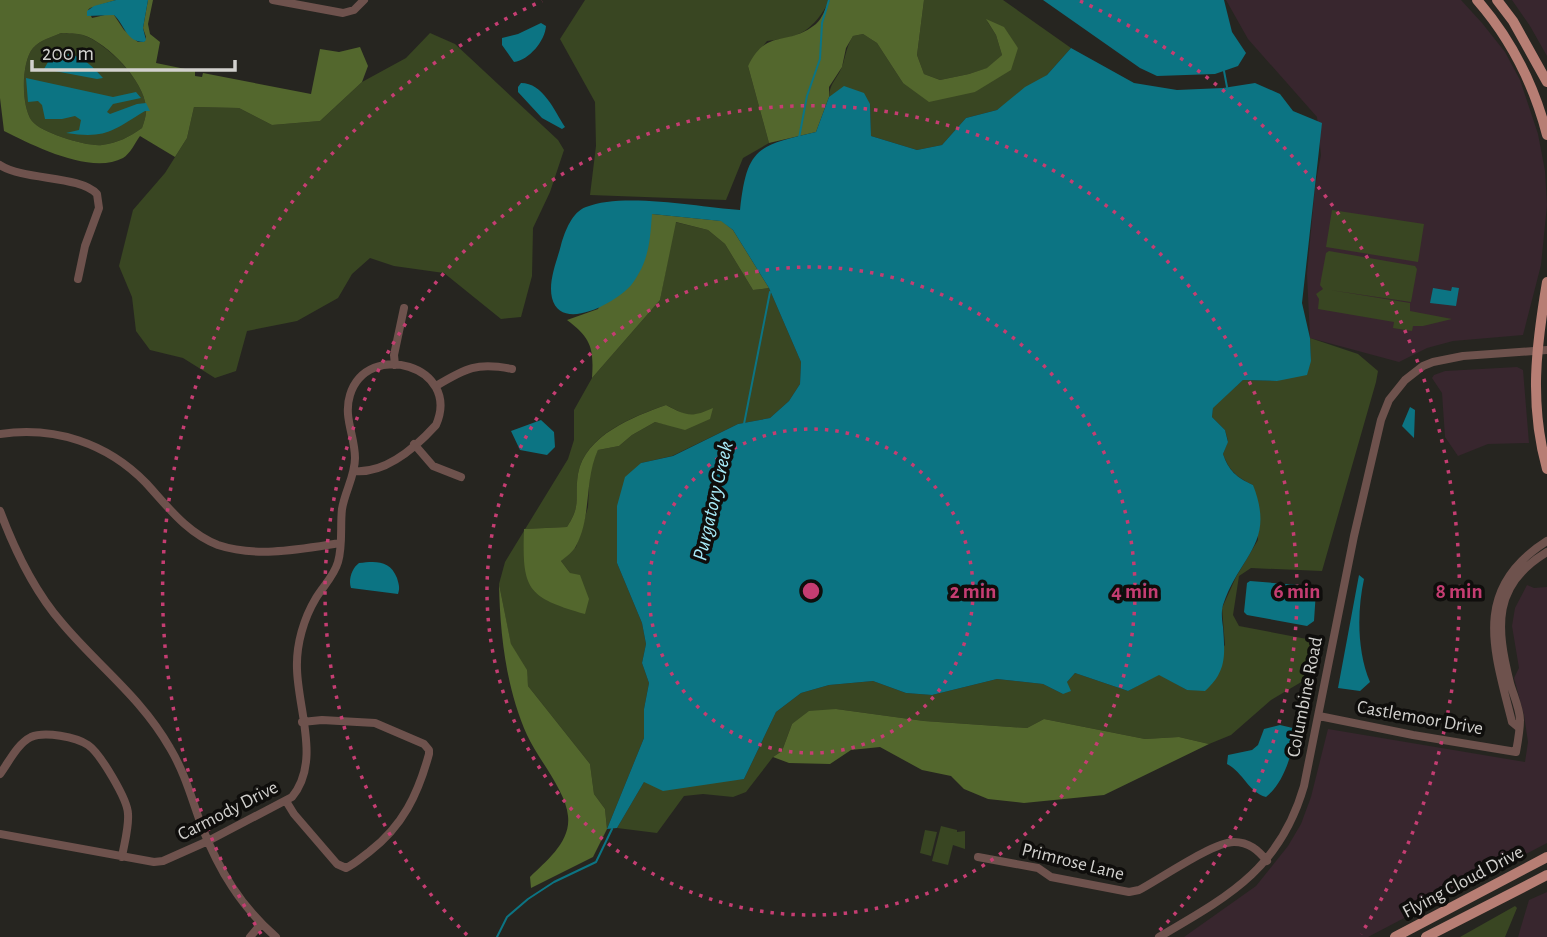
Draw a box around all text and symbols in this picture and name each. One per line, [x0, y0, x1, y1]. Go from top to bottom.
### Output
scale bar [32, 28, 234, 72]
text: 200 m [42, 43, 94, 64]
water label: Purgatory Creek [689, 439, 737, 563]
centre of rings [799, 579, 823, 603]
text: 2 min [950, 581, 996, 602]
text: 4 min [1111, 581, 1159, 602]
text: 6 min [1274, 581, 1320, 602]
text: 8 min [1435, 581, 1483, 602]
street label: Columbine Road [1284, 635, 1326, 759]
street label: Castlemoor Drive [1355, 698, 1485, 738]
street label: Carmody Drive [175, 778, 281, 844]
street label: Primrose Lane [1020, 840, 1126, 884]
street label: Flying Cloud Drive [1399, 842, 1527, 922]

